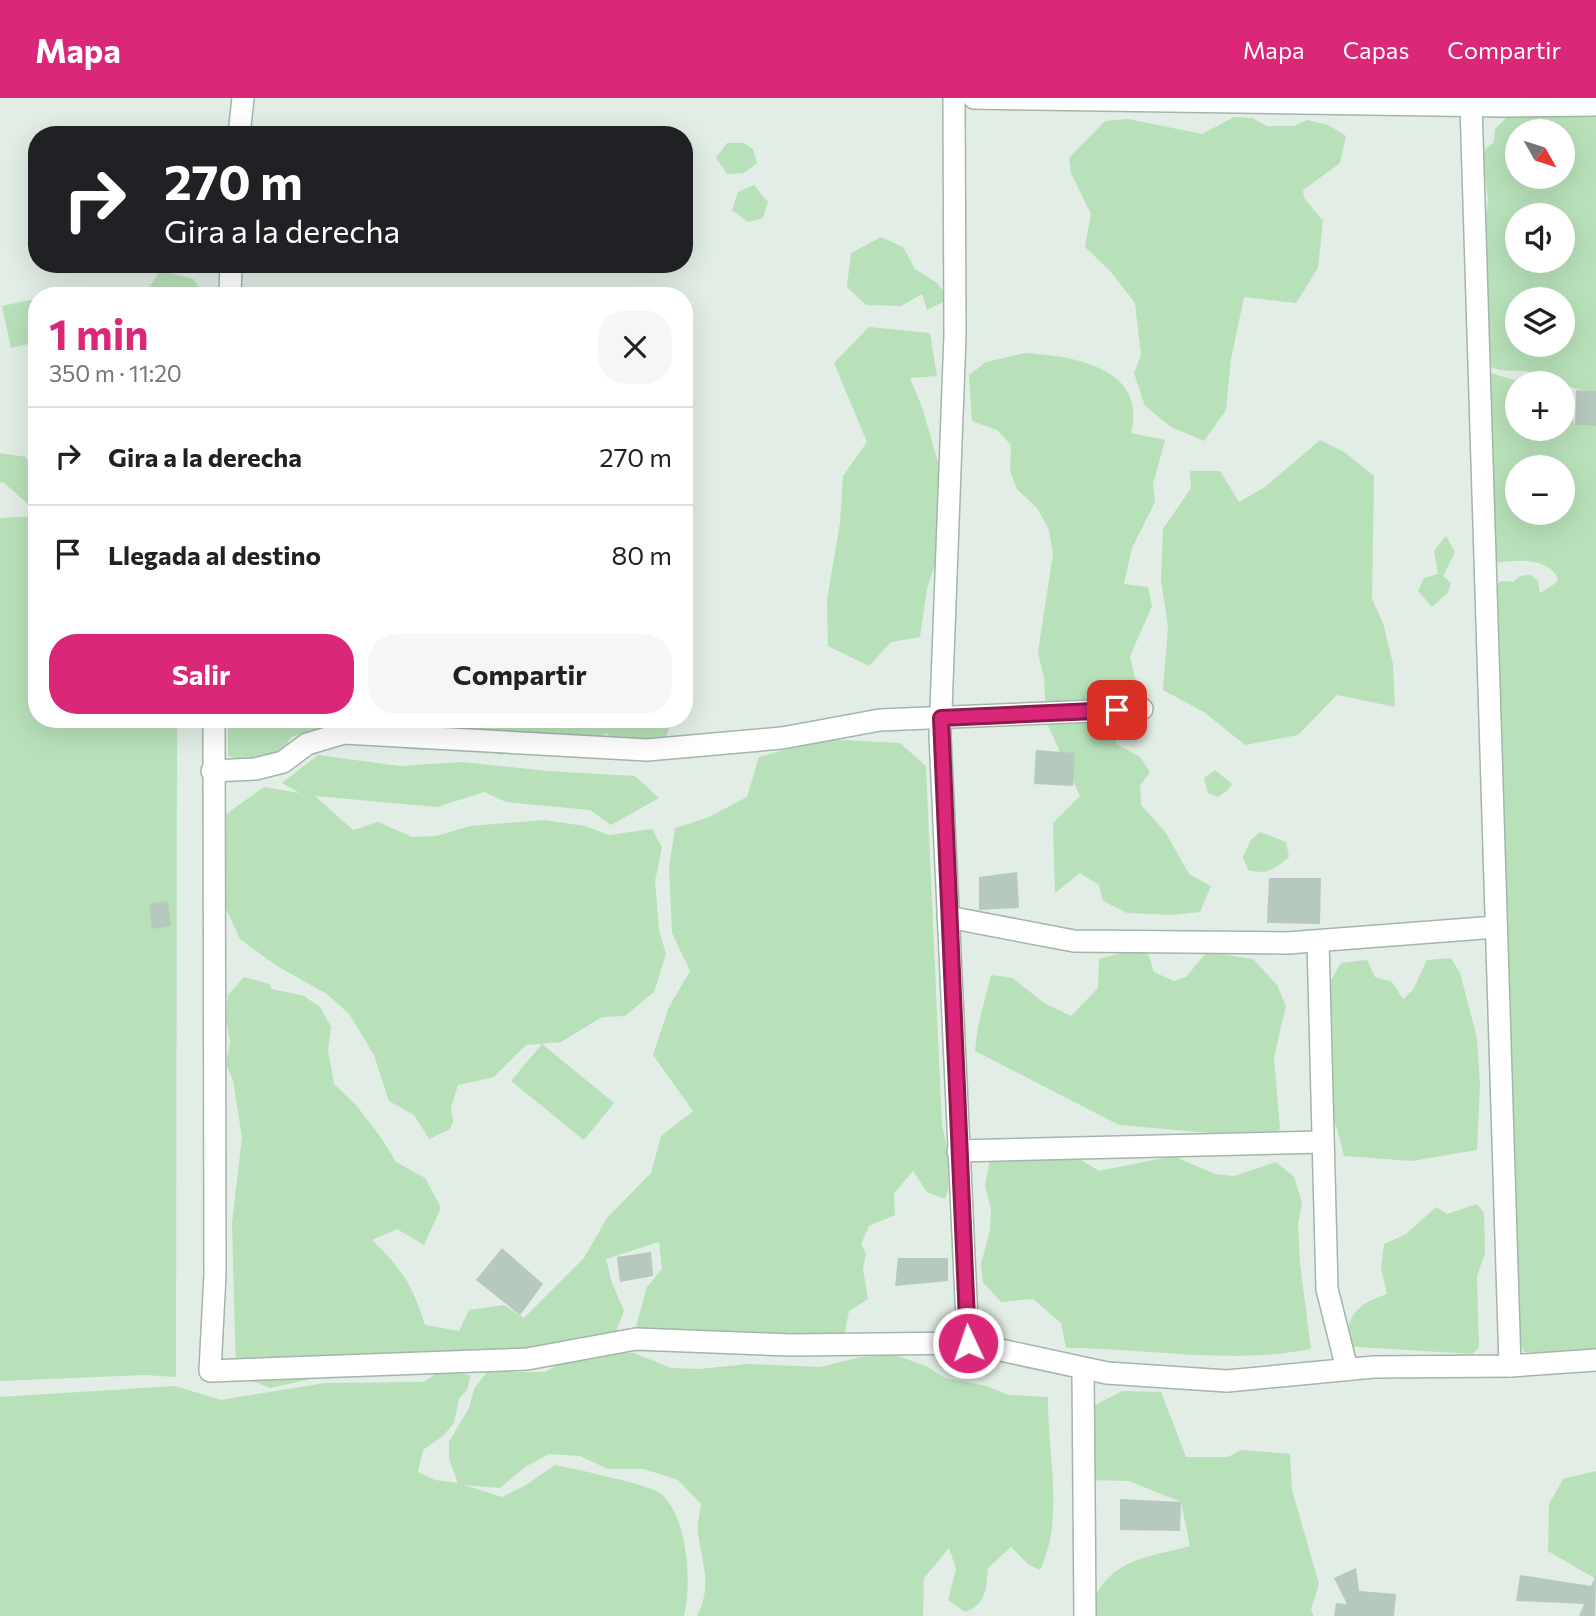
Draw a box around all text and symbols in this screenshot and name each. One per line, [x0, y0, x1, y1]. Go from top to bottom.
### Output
text: Mapa [35, 29, 121, 70]
text: Mapa [1243, 35, 1305, 64]
text: Capas [1343, 35, 1409, 64]
text: Compartir [1447, 35, 1561, 64]
north arrow [1505, 119, 1575, 189]
map controls [1505, 119, 1575, 525]
text: 270 m [164, 150, 303, 210]
icon: right [49, 154, 140, 245]
button: sound [1505, 203, 1575, 273]
text: Gira a la derecha [164, 210, 400, 250]
button: layers [1505, 287, 1575, 357]
text: 1 min [49, 307, 149, 359]
button: close [598, 310, 672, 384]
text: 350 m · 11:20 [49, 359, 182, 387]
button: + [1505, 371, 1575, 441]
icon: right [49, 437, 87, 475]
text: Gira a la derecha [108, 441, 302, 472]
text: 270 m [599, 441, 672, 472]
button: − [1505, 455, 1575, 525]
icon: arrive [49, 535, 87, 573]
text: Llegada al destino [108, 539, 321, 570]
text: 80 m [612, 539, 672, 570]
button: Salir [49, 634, 354, 714]
button: Compartir [368, 634, 672, 714]
pin [1087, 680, 1147, 740]
icon: arrive [1098, 691, 1136, 729]
position arrow [931, 1306, 1005, 1380]

